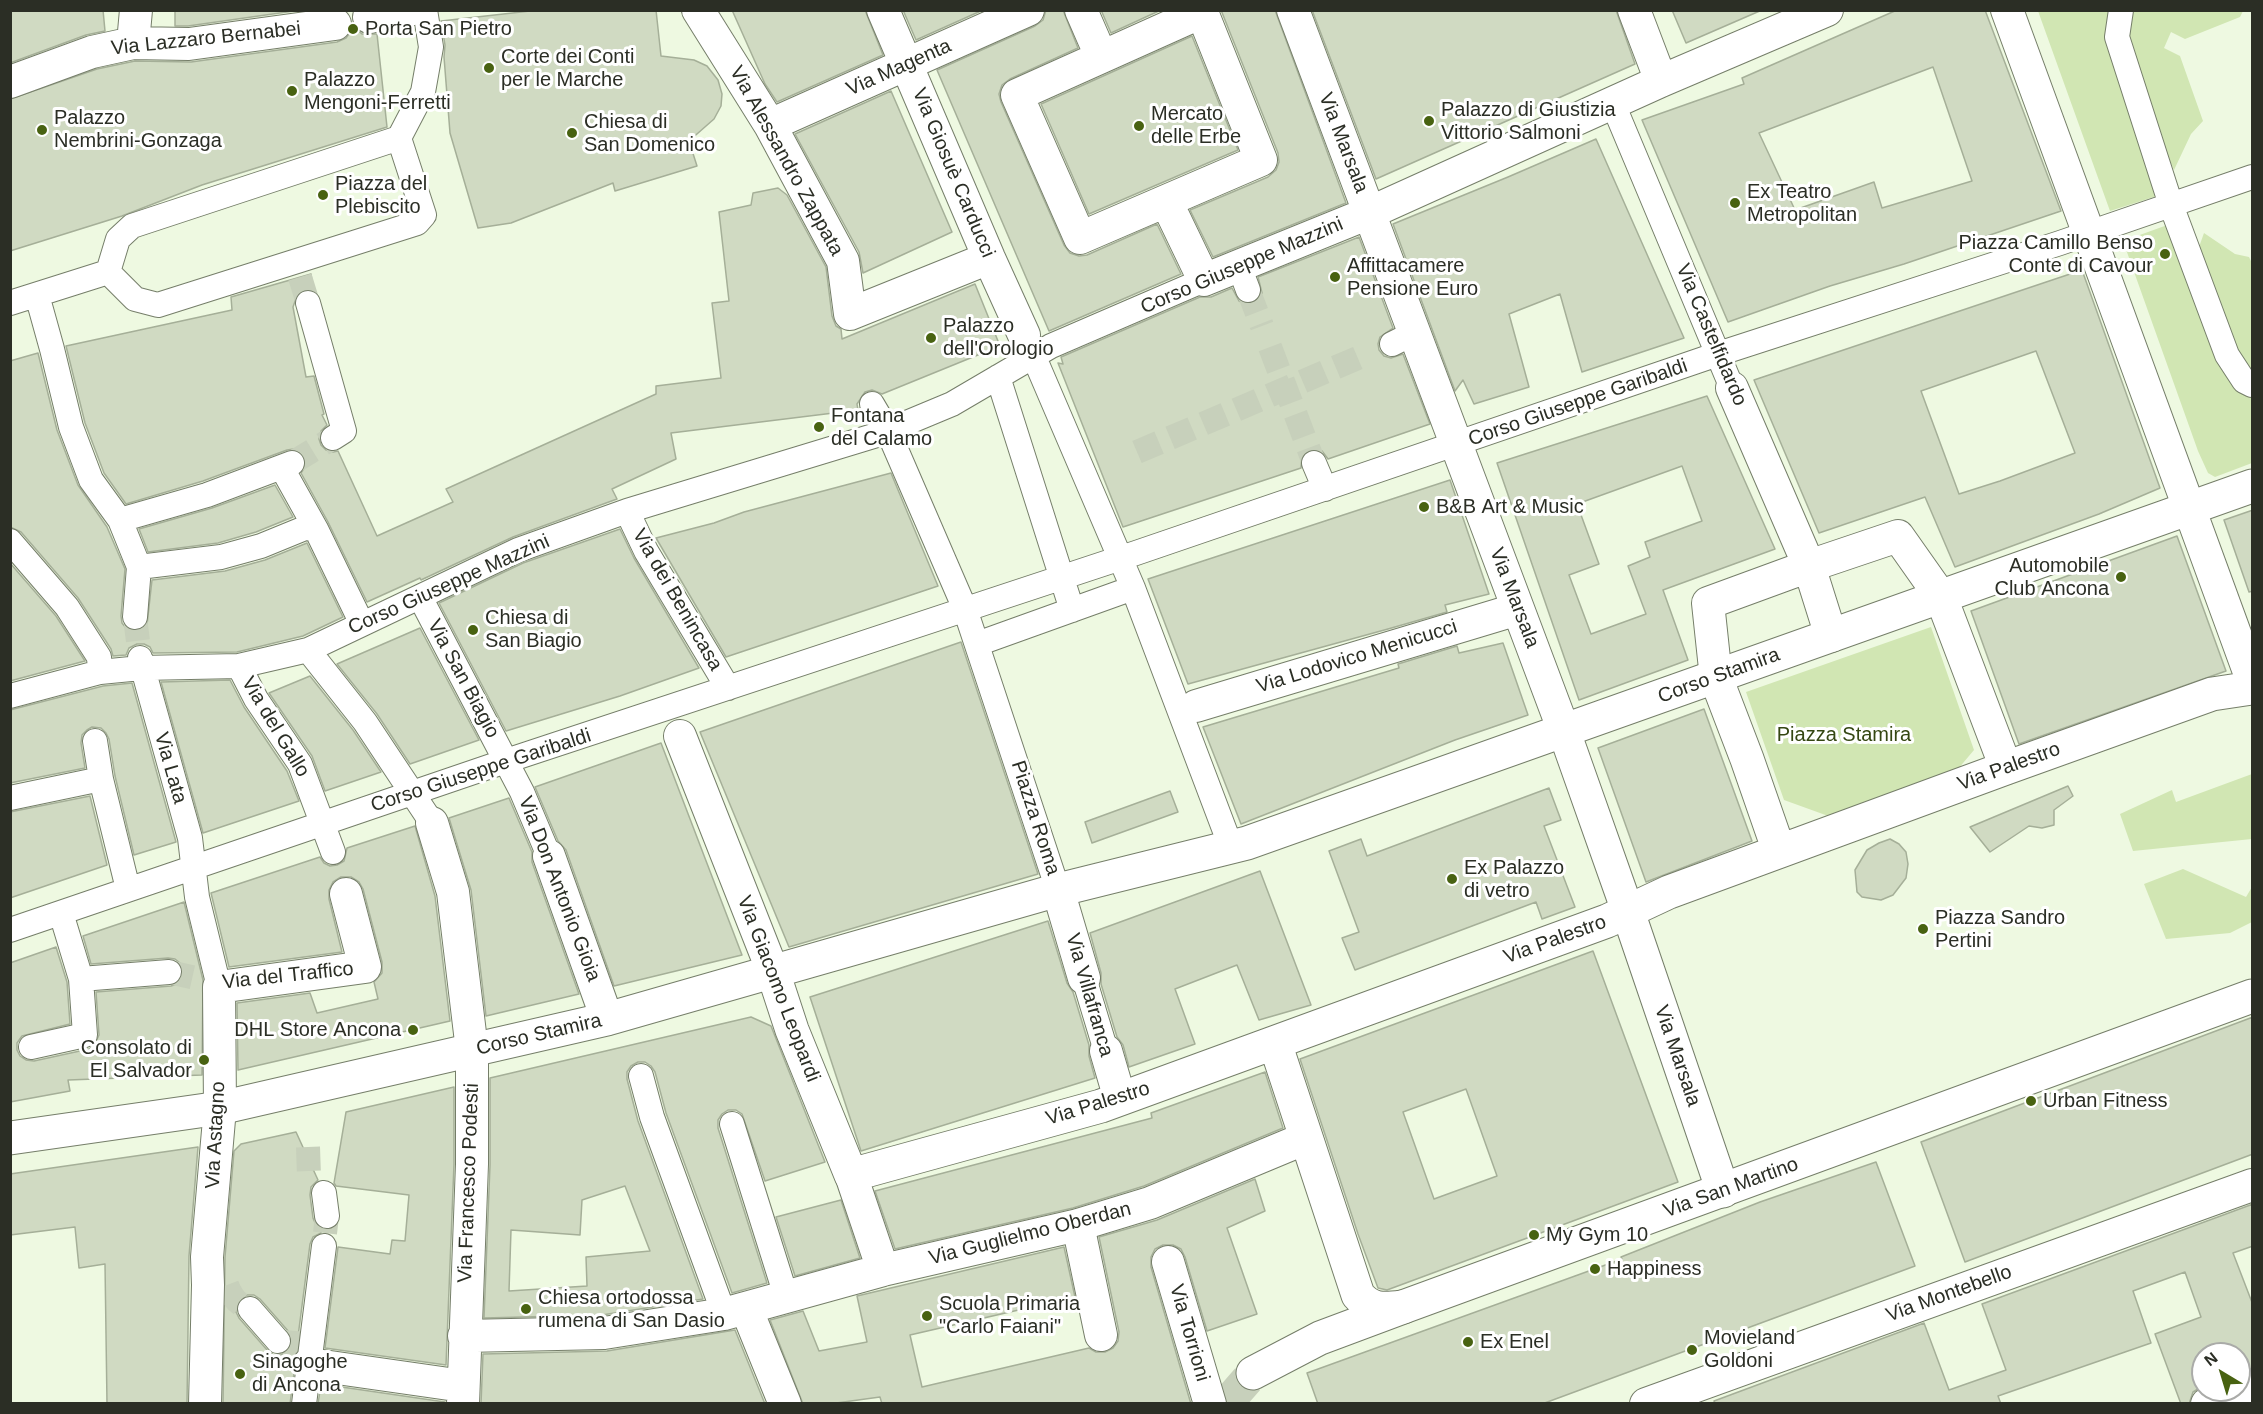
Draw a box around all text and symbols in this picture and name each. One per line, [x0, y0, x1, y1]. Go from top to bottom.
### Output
street label: Via Lazzaro Bernabei [110, 17, 302, 61]
place label: Porta San Pietro [365, 17, 512, 41]
marker: Porta San Pietro [346, 22, 360, 36]
street label: Via Magenta [843, 34, 955, 102]
place label: Corte dei Conti per le Marche [501, 45, 634, 92]
marker: Corte dei Conti per le Marche [482, 61, 496, 75]
street label: Via Alessandro Zappata [724, 62, 848, 260]
place label: Palazzo Mengoni-Ferretti [304, 68, 451, 115]
marker: Palazzo Mengoni-Ferretti [285, 84, 299, 98]
street label: Via Giosuè Carducci [906, 85, 1000, 261]
street label: Via Marsala [1313, 90, 1373, 196]
place label: Palazzo di Giustizia Vittorio Salmoni [1441, 98, 1616, 145]
place label: Mercato delle Erbe [1151, 102, 1241, 149]
place label: Palazzo Nembrini-Gonzaga [54, 106, 222, 153]
place label: Chiesa di San Domenico [584, 110, 715, 157]
marker: Palazzo di Giustizia Vittorio Salmoni [1422, 114, 1436, 128]
marker: Mercato delle Erbe [1132, 119, 1146, 133]
marker: Palazzo Nembrini-Gonzaga [35, 123, 49, 137]
marker: Chiesa di San Domenico [565, 126, 579, 140]
place label: Piazza del Plebiscito [335, 172, 427, 219]
place label: Ex Teatro Metropolitan [1747, 180, 1857, 227]
marker: Piazza del Plebiscito [316, 188, 330, 202]
marker: Ex Teatro Metropolitan [1728, 196, 1742, 210]
street label: Corso Giuseppe Mazzini [1137, 212, 1347, 320]
place label: Piazza Camillo Benso Conte di Cavour [1958, 231, 2153, 278]
marker: Piazza Camillo Benso Conte di Cavour [2158, 247, 2172, 261]
place label: Affittacamere Pensione Euro [1347, 254, 1478, 301]
street label: Via Castelfidardo [1670, 260, 1752, 410]
marker: Affittacamere Pensione Euro [1328, 270, 1342, 284]
place label: Palazzo dell'Orologio [943, 314, 1054, 361]
marker: Palazzo dell'Orologio [924, 331, 938, 345]
street label: Corso Giuseppe Garibaldi [1465, 354, 1691, 452]
place label: Fontana del Calamo [831, 404, 932, 451]
marker: Fontana del Calamo [812, 420, 826, 434]
place label: B&B Art & Music [1436, 495, 1584, 519]
marker: B&B Art & Music [1417, 500, 1431, 514]
street label: Via dei Benincasa [627, 525, 727, 675]
street label: Corso Giuseppe Mazzini [345, 530, 553, 640]
street label: Via Marsala [1484, 545, 1544, 651]
place label: Automobile Club Ancona [1994, 554, 2109, 601]
marker: Automobile Club Ancona [2114, 570, 2128, 584]
place label: Chiesa di San Biagio [485, 606, 582, 653]
street label: Via Lodovico Menicucci [1254, 615, 1460, 699]
street label: Via San Biagio [422, 616, 504, 742]
marker: Chiesa di San Biagio [466, 623, 480, 637]
street label: Corso Stamira [1655, 643, 1783, 709]
street label: Via del Gallo [236, 672, 314, 782]
park label: Piazza Stamira [1777, 723, 1911, 747]
street label: Corso Giuseppe Garibaldi [368, 724, 594, 818]
street label: Via Lata [148, 730, 192, 806]
street label: Via Palestro [1954, 737, 2064, 797]
street label: Piazza Roma [1005, 758, 1065, 878]
street label: Via Don Antonio Gioia [513, 793, 605, 985]
place label: Ex Palazzo di vetro [1464, 856, 1564, 903]
marker: Ex Palazzo di vetro [1445, 872, 1459, 886]
street label: Via Giacomo Leopardi [731, 892, 825, 1086]
place label: Piazza Sandro Pertini [1935, 906, 2065, 953]
street label: Via Palestro [1500, 910, 1610, 970]
marker: Piazza Sandro Pertini [1916, 922, 1930, 936]
street label: Via Villafranca [1060, 931, 1118, 1059]
street label: Via del Traffico [221, 957, 355, 995]
street label: Via Marsala [1649, 1002, 1705, 1110]
street label: Corso Stamira [474, 1009, 604, 1061]
place label: DHL Store Ancona [234, 1018, 401, 1042]
marker: DHL Store Ancona [406, 1023, 420, 1037]
place label: Consolato di El Salvador [81, 1036, 192, 1083]
marker: Consolato di El Salvador [197, 1053, 211, 1067]
street label: Via Palestro [1043, 1077, 1153, 1131]
street label: Via Astagno [201, 1081, 231, 1189]
street label: Via Francesco Podesti [454, 1083, 484, 1283]
place label: Urban Fitness [2043, 1089, 2167, 1113]
marker: Urban Fitness [2024, 1094, 2038, 1108]
street label: Via San Martino [1660, 1152, 1802, 1224]
street label: Via Guglielmo Oberdan [926, 1197, 1134, 1271]
place label: My Gym 10 [1546, 1223, 1648, 1247]
marker: My Gym 10 [1527, 1228, 1541, 1242]
place label: Happiness [1607, 1257, 1702, 1281]
street label: Via Montebello [1883, 1260, 2015, 1328]
marker: Happiness [1588, 1262, 1602, 1276]
street label: Via Torrioni [1164, 1282, 1214, 1384]
place label: Chiesa ortodossa rumena di San Dasio [538, 1286, 725, 1333]
place label: Scuola Primaria "Carlo Faiani" [939, 1292, 1080, 1339]
marker: Chiesa ortodossa rumena di San Dasio [519, 1302, 533, 1316]
marker: Scuola Primaria "Carlo Faiani" [920, 1309, 934, 1323]
place label: Movieland Goldoni [1704, 1326, 1795, 1373]
place label: Ex Enel [1480, 1330, 1549, 1354]
marker: Ex Enel [1461, 1335, 1475, 1349]
north arrow [2191, 1342, 2251, 1402]
marker: Movieland Goldoni [1685, 1343, 1699, 1357]
text: N [2201, 1349, 2221, 1369]
place label: Sinagoghe di Ancona [252, 1350, 348, 1397]
marker: Sinagoghe di Ancona [233, 1367, 247, 1381]

